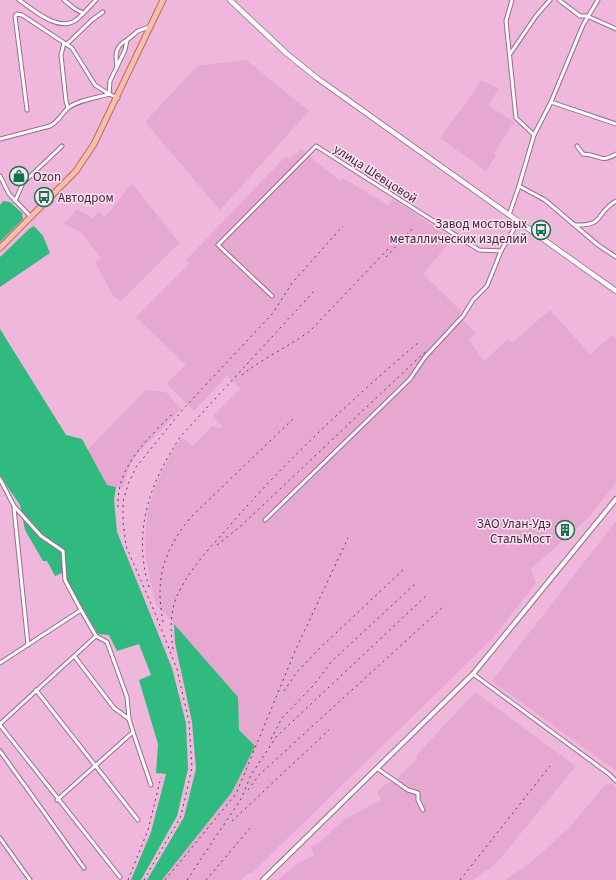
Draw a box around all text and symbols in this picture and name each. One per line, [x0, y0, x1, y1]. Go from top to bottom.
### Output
street label: улица Шевцовой [330, 140, 421, 208]
shop icon: Ozon [8, 165, 30, 187]
place label: Ozon [33, 168, 61, 186]
bus stop icon: Автодром [33, 186, 55, 208]
place label: Автодром [58, 189, 114, 207]
place label: Завод мостовых металлических изделий [390, 215, 527, 248]
bus stop icon: Завод мостовых металлических изделий [530, 219, 552, 241]
place label: ЗАО Улан-Удэ СтальМост [477, 515, 551, 548]
building icon: ЗАО Улан-Удэ СтальМост [554, 519, 576, 541]

